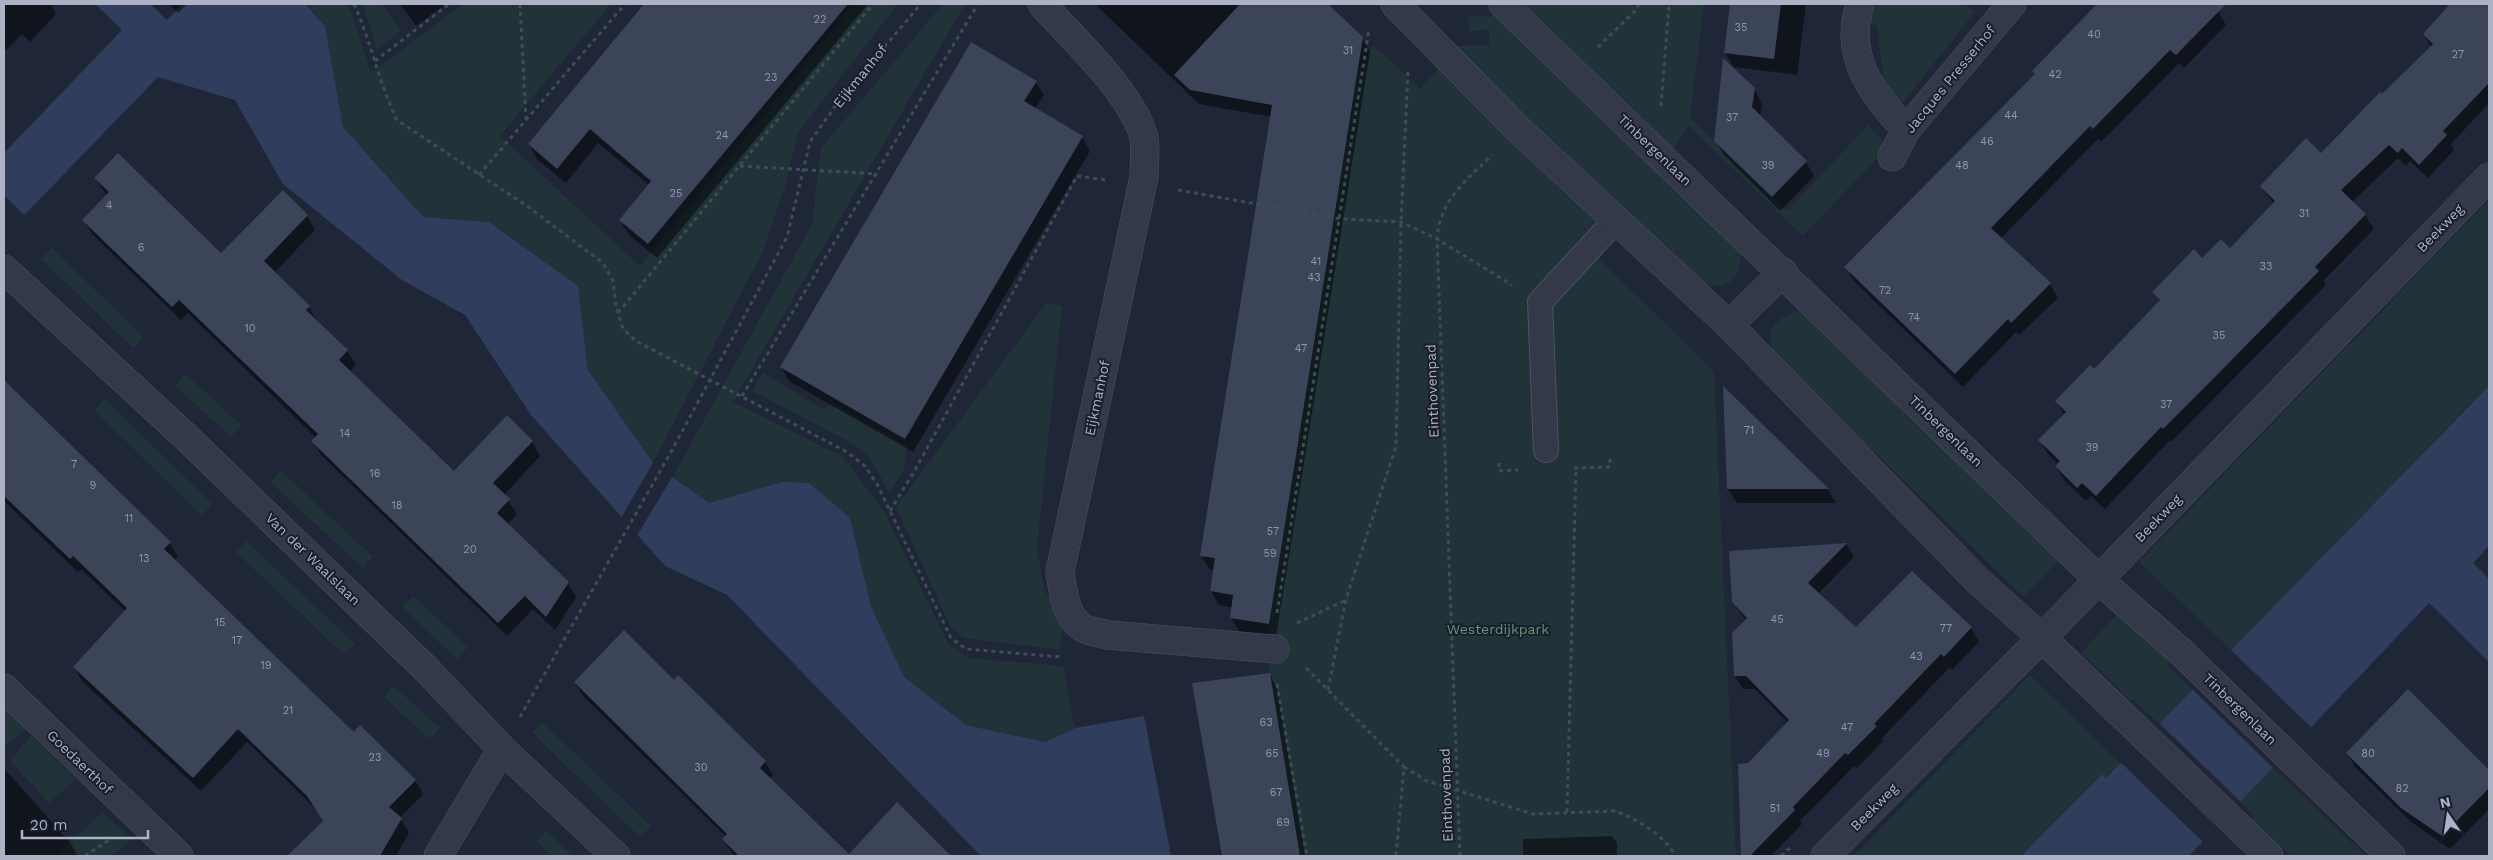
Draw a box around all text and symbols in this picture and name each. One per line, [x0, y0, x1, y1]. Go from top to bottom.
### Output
house number: 22 [814, 13, 826, 26]
house number: 35 [1735, 21, 1747, 34]
street label: Jacques Presserhof [1902, 21, 1999, 136]
house number: 40 [2087, 28, 2101, 41]
street label: Eijkmanhof [830, 41, 891, 111]
house number: 31 [1343, 44, 1353, 57]
house number: 27 [2452, 48, 2464, 61]
house number: 42 [2048, 68, 2062, 81]
house number: 23 [765, 71, 777, 84]
house number: 44 [2004, 109, 2018, 122]
street label: Tinbergenlaan [1615, 111, 1695, 189]
house number: 37 [1726, 111, 1738, 124]
house number: 24 [716, 129, 729, 142]
house number: 46 [1980, 135, 1994, 148]
house number: 39 [1761, 159, 1775, 172]
house number: 48 [1955, 159, 1969, 172]
house number: 25 [670, 187, 682, 200]
house number: 4 [106, 199, 113, 212]
street label: Beekweg [2413, 200, 2467, 255]
house number: 31 [2299, 207, 2309, 220]
house number: 6 [138, 241, 145, 254]
house number: 41 [1311, 255, 1321, 268]
house number: 33 [2260, 260, 2272, 273]
house number: 43 [1307, 271, 1321, 284]
house number: 72 [1879, 284, 1891, 297]
house number: 74 [1908, 311, 1920, 324]
house number: 10 [244, 322, 256, 335]
house number: 35 [2213, 329, 2225, 342]
house number: 47 [1295, 342, 1307, 355]
street label: Einthovenpad [1422, 344, 1442, 438]
street label: Eijkmanhof [1081, 358, 1113, 437]
street label: Tinbergenlaan [1906, 392, 1986, 470]
house number: 37 [2160, 398, 2172, 411]
house number: 71 [1744, 424, 1754, 437]
house number: 14 [339, 427, 351, 440]
house number: 39 [2085, 441, 2099, 454]
house number: 7 [71, 458, 77, 471]
house number: 16 [370, 467, 381, 480]
house number: 9 [90, 479, 97, 492]
street label: Beekweg [2131, 490, 2185, 545]
house number: 18 [391, 499, 403, 512]
street label: Van der Waalslaan [262, 510, 364, 608]
house number: 11 [125, 512, 133, 525]
house number: 57 [1267, 525, 1279, 538]
house number: 20 [463, 543, 477, 556]
house number: 59 [1263, 547, 1277, 560]
house number: 13 [139, 552, 149, 565]
house number: 45 [1770, 613, 1784, 626]
house number: 15 [215, 616, 225, 629]
park label: Westerdijkpark [1447, 621, 1549, 637]
house number: 77 [1940, 622, 1952, 635]
house number: 17 [232, 634, 242, 647]
house number: 43 [1909, 650, 1923, 663]
house number: 19 [260, 659, 272, 672]
street label: Tinbergenlaan [2200, 670, 2280, 748]
house number: 21 [283, 704, 293, 717]
house number: 63 [1259, 716, 1273, 729]
house number: 47 [1841, 721, 1853, 734]
street label: Goedaerthof [44, 727, 116, 798]
house number: 65 [1265, 747, 1279, 760]
house number: 49 [1816, 747, 1830, 760]
house number: 80 [2361, 747, 2375, 760]
street label: Einthovenpad [1436, 748, 1456, 842]
house number: 23 [369, 751, 381, 764]
house number: 30 [694, 761, 708, 774]
street label: Beekweg [1847, 780, 1901, 834]
house number: 82 [2395, 782, 2409, 795]
house number: 67 [1270, 786, 1282, 799]
north arrow [2423, 790, 2473, 840]
text: N [2438, 793, 2452, 811]
house number: 51 [1770, 802, 1780, 815]
scale bar [22, 808, 149, 840]
text: 20 m [30, 816, 68, 834]
house number: 69 [1276, 816, 1290, 829]

